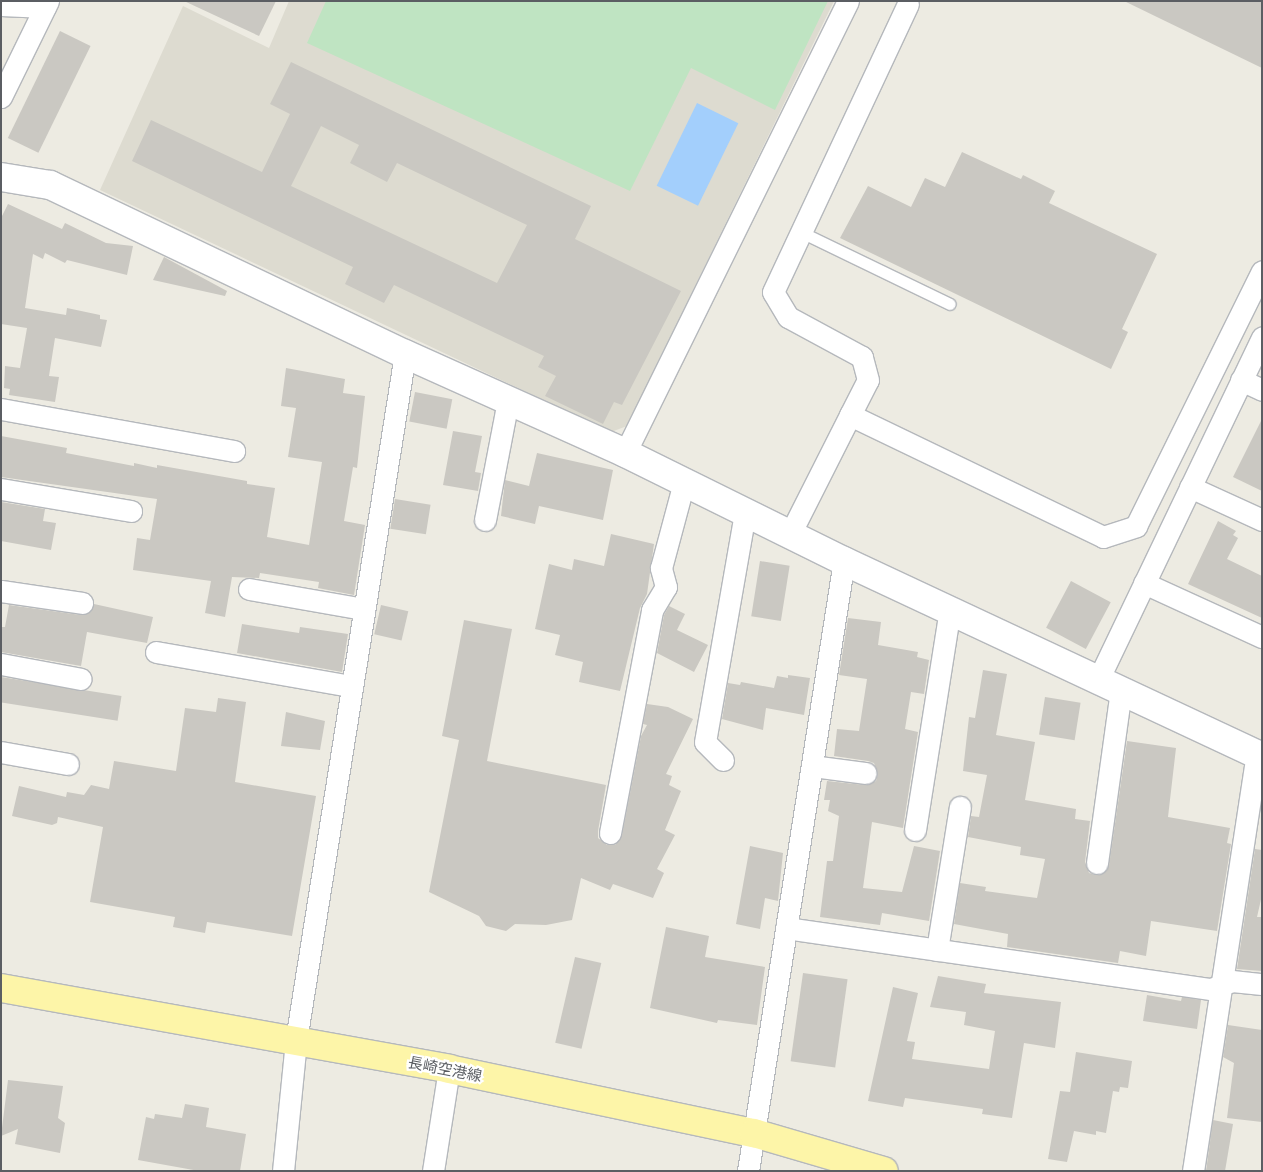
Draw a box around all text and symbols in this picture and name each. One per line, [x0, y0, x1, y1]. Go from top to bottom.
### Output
street label: 長崎空港線 [406, 1053, 484, 1085]

